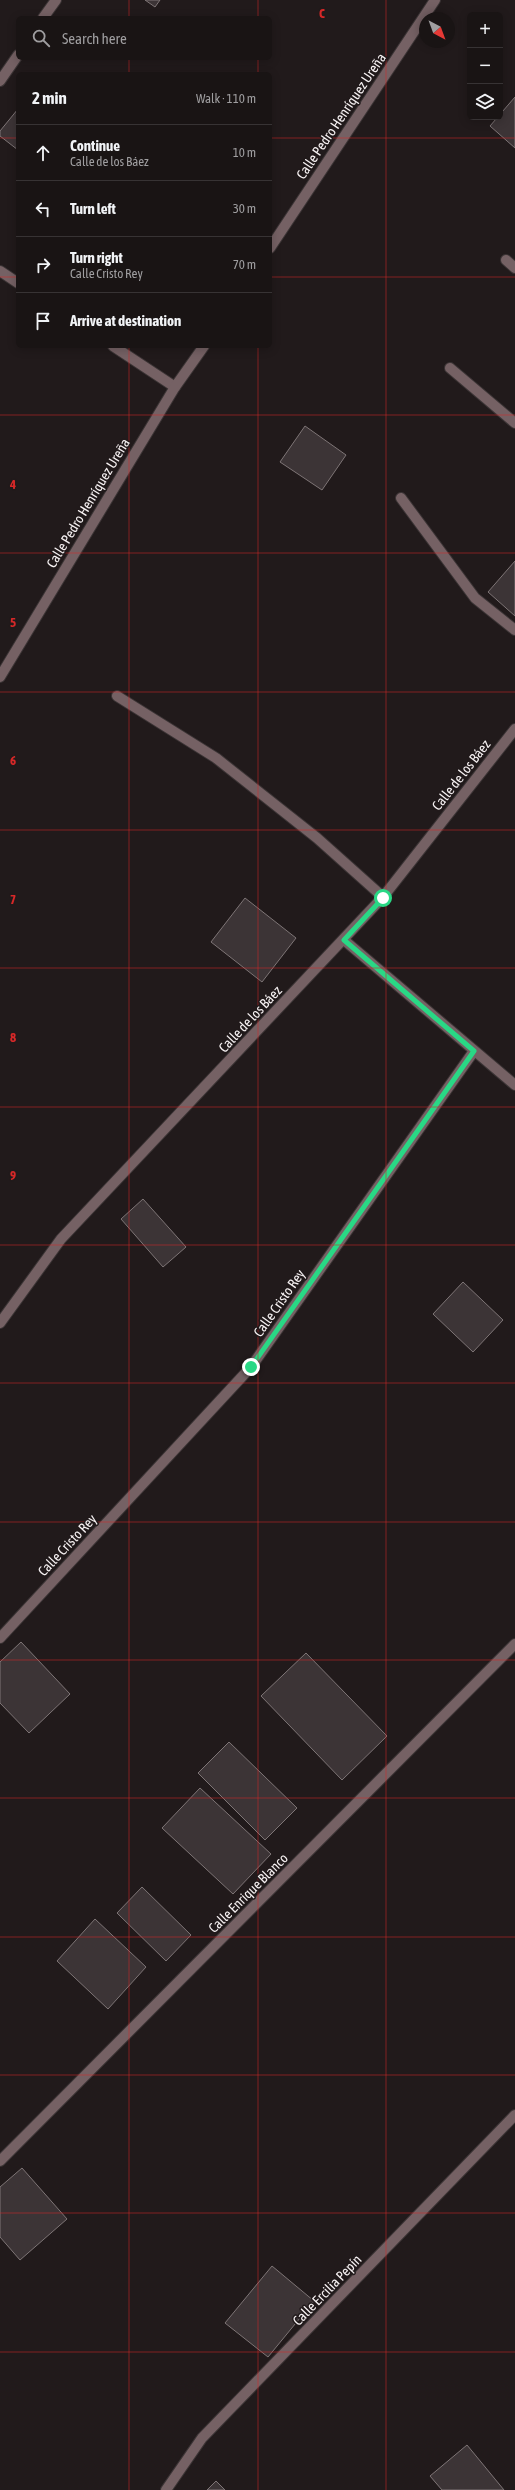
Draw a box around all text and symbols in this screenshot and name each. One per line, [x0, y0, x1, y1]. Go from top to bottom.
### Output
text: C [319, 6, 325, 21]
north arrow [419, 12, 455, 48]
map controls [467, 12, 503, 120]
button: + [467, 12, 503, 48]
search box [16, 16, 272, 60]
icon: search [30, 27, 52, 49]
text: Search here [62, 30, 127, 47]
button: − [467, 48, 503, 84]
street label: Calle Pedro Henríquez Ureña [293, 50, 389, 182]
button: layers [467, 84, 503, 120]
text: 2 min [32, 88, 67, 108]
text: Walk · 110 m [196, 91, 256, 106]
text: Continue [70, 137, 120, 154]
icon: ahead [32, 142, 54, 164]
text: 10 m [233, 145, 256, 160]
text: Calle de los Báez [70, 154, 149, 169]
icon: left [32, 198, 54, 220]
text: Turn left [70, 200, 116, 217]
text: 30 m [233, 201, 256, 216]
text: Turn right [70, 249, 123, 266]
icon: right [32, 254, 54, 276]
text: 70 m [233, 257, 256, 272]
text: Calle Cristo Rey [70, 266, 143, 281]
icon: arrive [32, 310, 54, 332]
text: Arrive at destination [70, 312, 181, 329]
street label: Calle Pedro Henríquez Ureña [43, 435, 133, 571]
text: 4 [9, 477, 16, 492]
text: 5 [10, 615, 16, 630]
street label: Calle de los Báez [429, 737, 493, 813]
text: 6 [10, 753, 16, 768]
route start [374, 889, 392, 907]
text: 7 [10, 892, 16, 907]
street label: Calle de los Báez [215, 983, 285, 1055]
text: 8 [10, 1030, 16, 1045]
text: 9 [10, 1168, 16, 1183]
street label: Calle Cristo Rey [250, 1266, 308, 1340]
route end [242, 1358, 260, 1376]
street label: Calle Cristo Rey [34, 1511, 100, 1579]
street label: Calle Enrique Blanco [205, 1850, 291, 1936]
street label: Calle Ercilia Pepín [289, 2251, 365, 2329]

